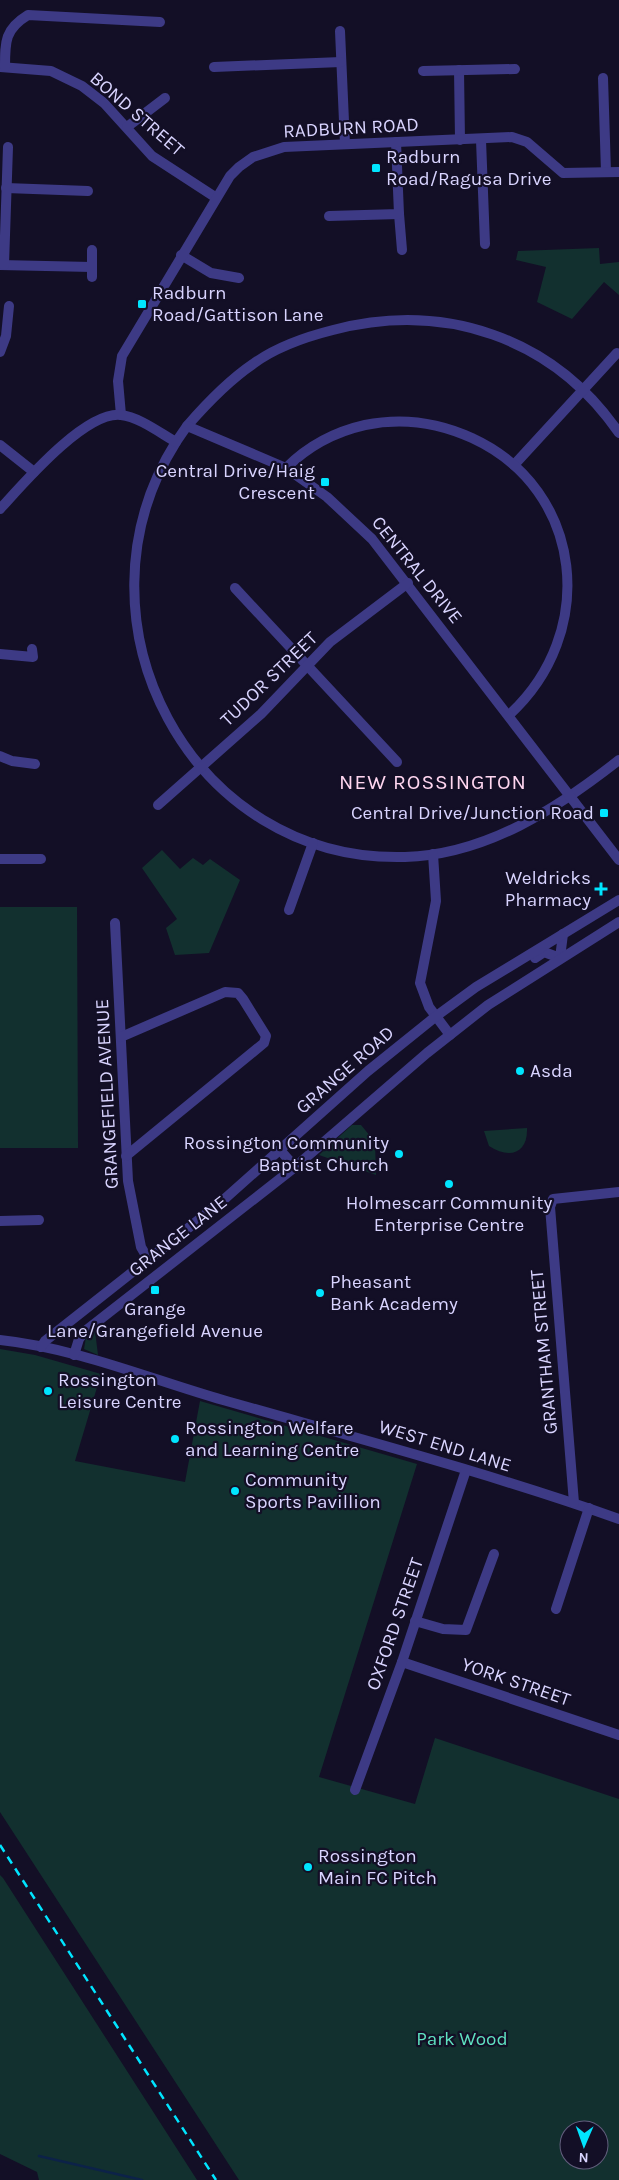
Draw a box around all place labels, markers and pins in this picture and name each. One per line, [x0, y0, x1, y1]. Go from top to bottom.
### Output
place label: Radburn Road/Ragusa Drive [386, 146, 552, 190]
marker: Radburn Road/Ragusa Drive [370, 162, 382, 174]
place label: Radburn Road/Gattison Lane [152, 282, 324, 326]
marker: Radburn Road/Gattison Lane [136, 298, 148, 310]
place label: Central Drive/Haig Crescent [156, 460, 315, 504]
marker: Central Drive/Haig Crescent [319, 476, 331, 488]
place label: Central Drive/Junction Road [351, 802, 594, 824]
marker: Central Drive/Junction Road [598, 807, 610, 819]
place label: Weldricks Pharmacy [505, 867, 591, 911]
marker: Weldricks Pharmacy [595, 883, 607, 895]
place label: Asda [530, 1060, 573, 1082]
marker: Asda [514, 1065, 526, 1077]
place label: Rossington Community Baptist Church [183, 1132, 389, 1176]
marker: Rossington Community Baptist Church [393, 1148, 405, 1160]
marker: Holmescarr Community Enterprise Centre [443, 1178, 455, 1190]
place label: Holmescarr Community Enterprise Centre [346, 1192, 552, 1236]
place label: Pheasant Bank Academy [330, 1271, 458, 1315]
marker: Grange Lane/Grangefield Avenue [149, 1284, 161, 1296]
marker: Pheasant Bank Academy [314, 1287, 326, 1299]
place label: Grange Lane/Grangefield Avenue [47, 1298, 263, 1342]
place label: Rossington Leisure Centre [58, 1369, 182, 1413]
marker: Rossington Leisure Centre [42, 1385, 54, 1397]
place label: Rossington Welfare and Learning Centre [185, 1417, 359, 1461]
marker: Rossington Welfare and Learning Centre [169, 1433, 181, 1445]
place label: Community Sports Pavillion [245, 1469, 381, 1513]
marker: Community Sports Pavillion [229, 1485, 241, 1497]
place label: Rossington Main FC Pitch [318, 1845, 437, 1889]
marker: Rossington Main FC Pitch [302, 1861, 314, 1873]

